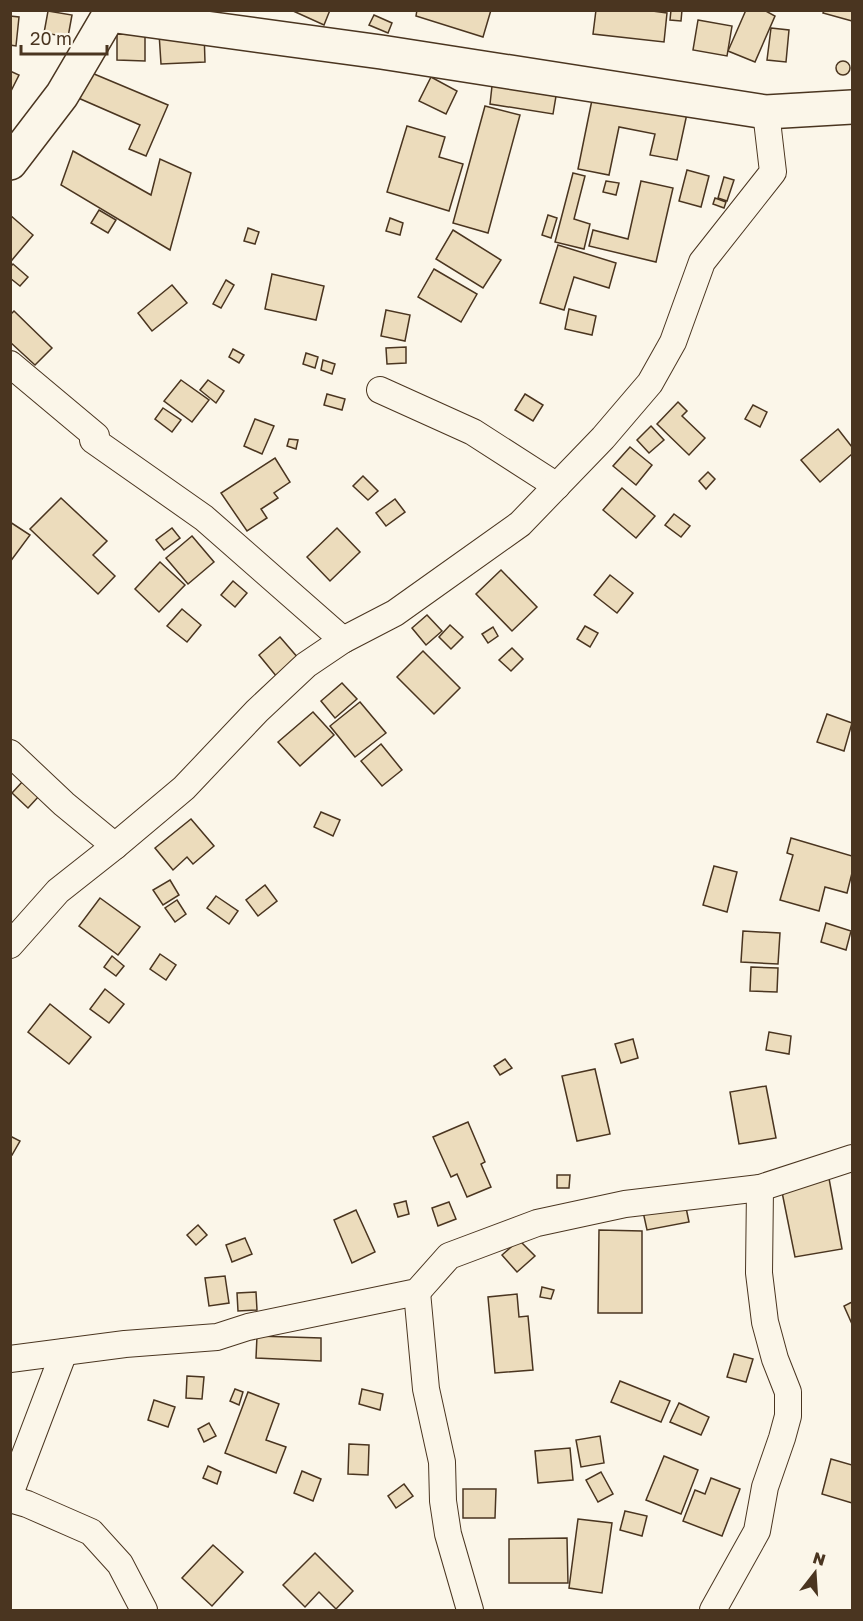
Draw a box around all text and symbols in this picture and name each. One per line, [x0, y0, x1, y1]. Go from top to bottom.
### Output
scale bar [21, 18, 106, 56]
text: 20 m [30, 27, 72, 49]
north arrow [785, 1543, 845, 1603]
text: N [811, 1547, 828, 1570]

